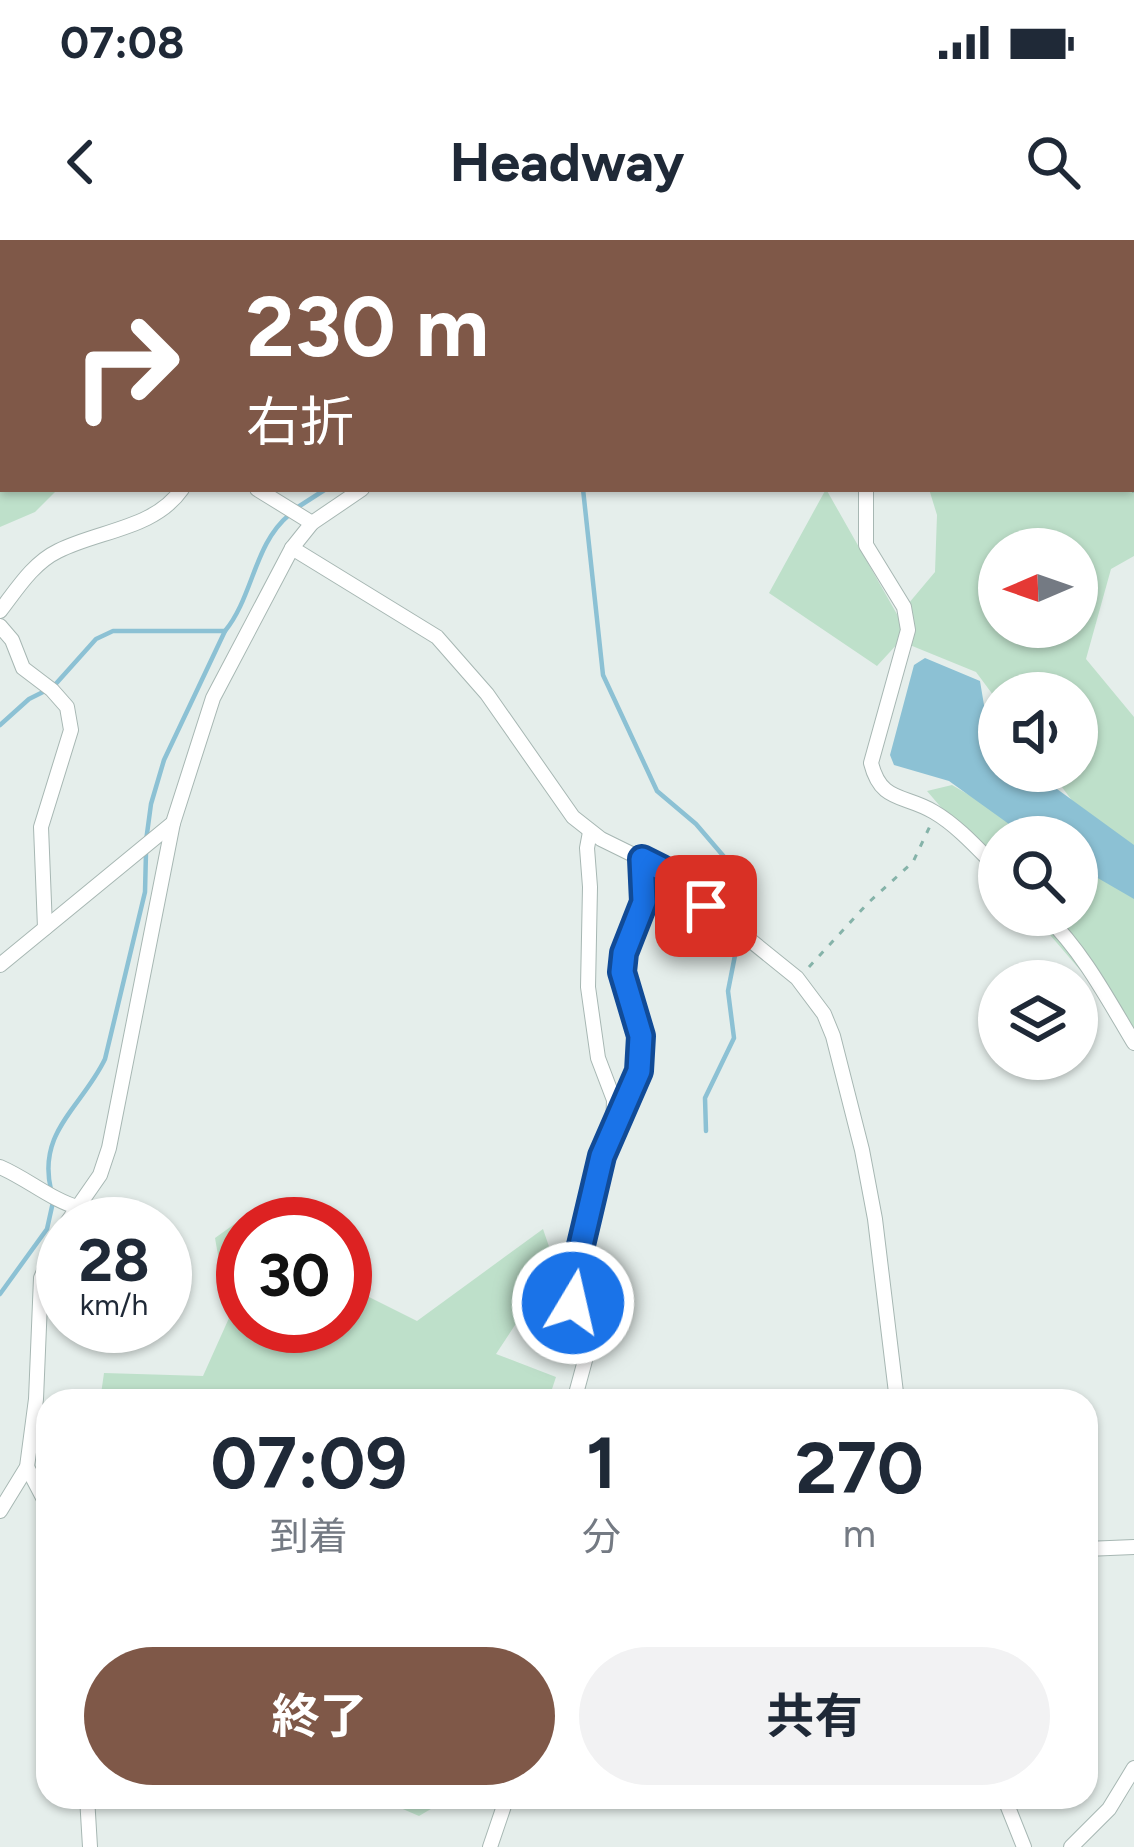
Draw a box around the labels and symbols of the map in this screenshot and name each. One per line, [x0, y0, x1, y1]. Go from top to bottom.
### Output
north arrow [978, 528, 1098, 648]
pin [655, 855, 757, 957]
speed limit sign: 30 [216, 1197, 372, 1353]
position arrow [510, 1240, 636, 1366]

